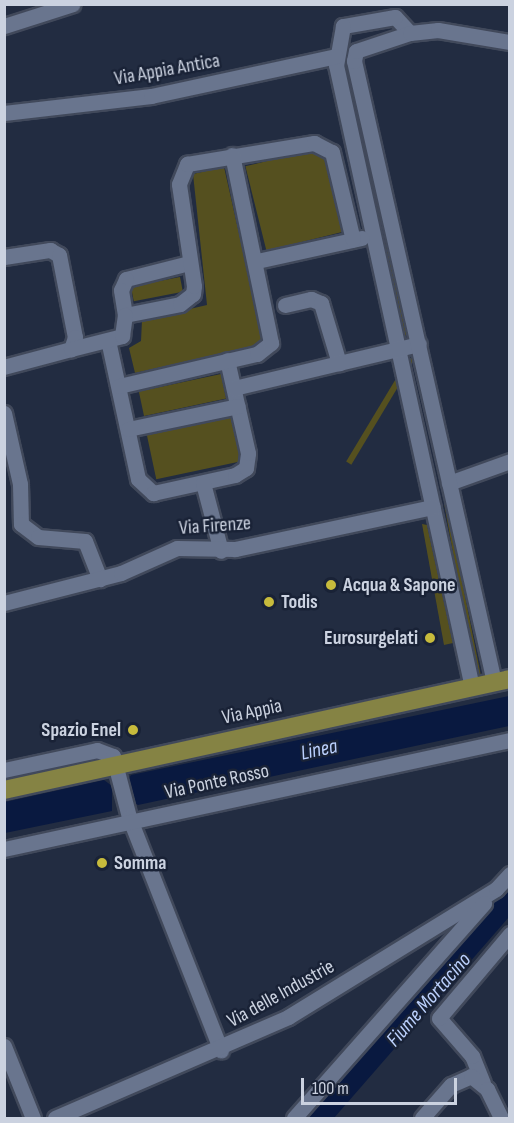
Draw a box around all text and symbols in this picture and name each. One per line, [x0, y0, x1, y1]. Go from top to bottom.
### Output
street label: Via Appia Antica [112, 49, 222, 91]
street label: Via Firenze [178, 512, 252, 540]
place label: Acqua & Sapone [343, 573, 456, 597]
marker: Acqua & Sapone [324, 578, 338, 592]
place label: Todis [281, 590, 318, 614]
marker: Todis [262, 595, 276, 609]
place label: Eurosurgelati [324, 626, 418, 650]
marker: Eurosurgelati [423, 631, 437, 645]
street label: Via Appia [220, 694, 284, 730]
place label: Spazio Enel [41, 718, 121, 742]
marker: Spazio Enel [126, 723, 140, 737]
water label: Linea [298, 734, 340, 766]
street label: Via Ponte Rosso [163, 759, 271, 805]
place label: Somma [114, 851, 166, 875]
marker: Somma [95, 856, 109, 870]
water label: Fiume Mortacino [381, 948, 477, 1052]
street label: Via delle Industrie [223, 955, 339, 1033]
scale bar [304, 1066, 460, 1104]
text: 100 m [312, 1078, 349, 1099]

